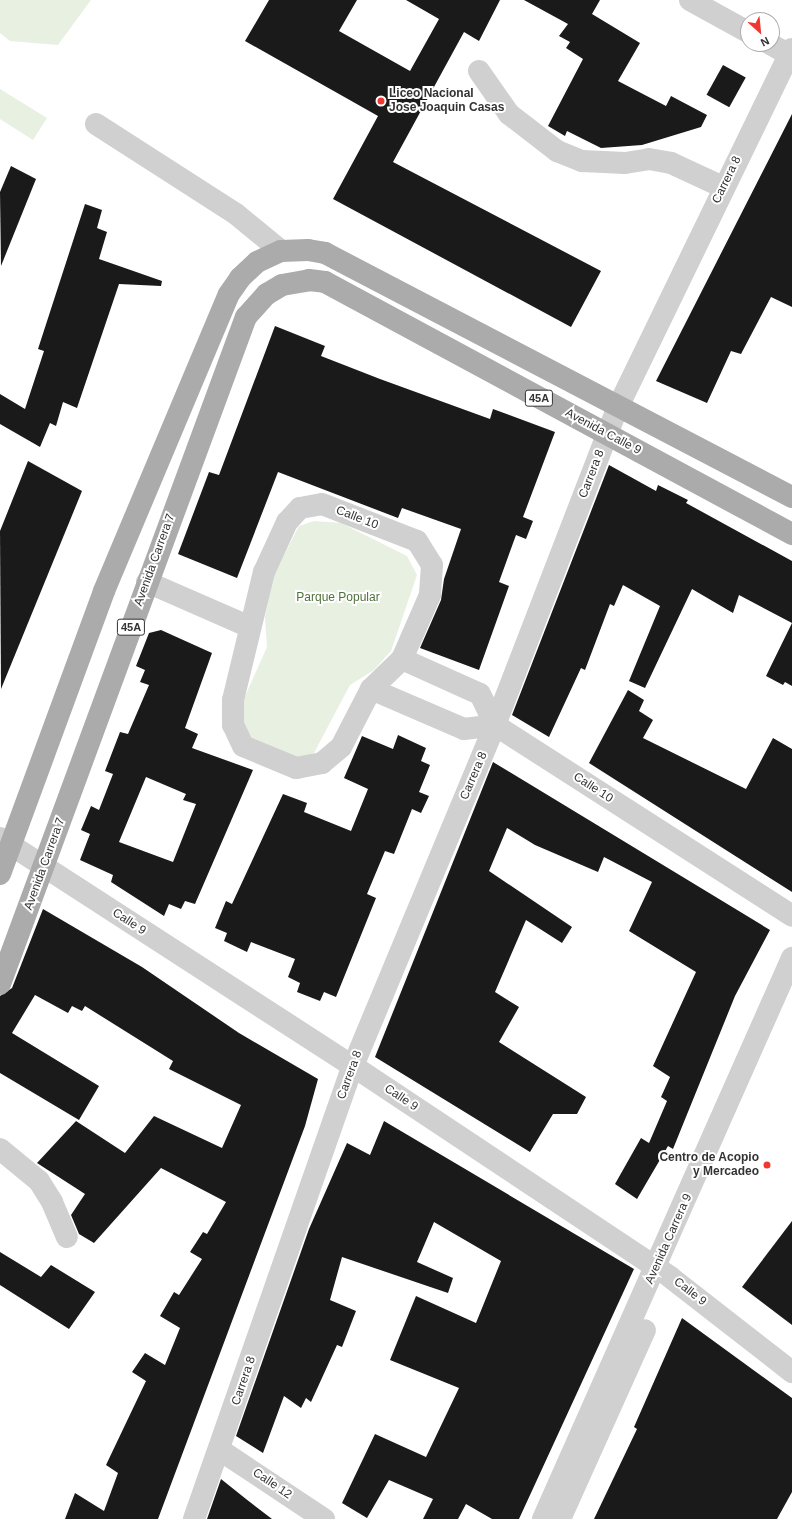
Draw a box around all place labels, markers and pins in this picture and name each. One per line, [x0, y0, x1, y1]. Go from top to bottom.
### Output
place label: Liceo Nacional Jose Joaquin Casas [389, 87, 504, 115]
marker: Liceo Nacional Jose Joaquin Casas [376, 96, 386, 106]
place label: Centro de Acopio y Mercadeo [659, 1151, 759, 1179]
marker: Centro de Acopio y Mercadeo [762, 1160, 772, 1170]

